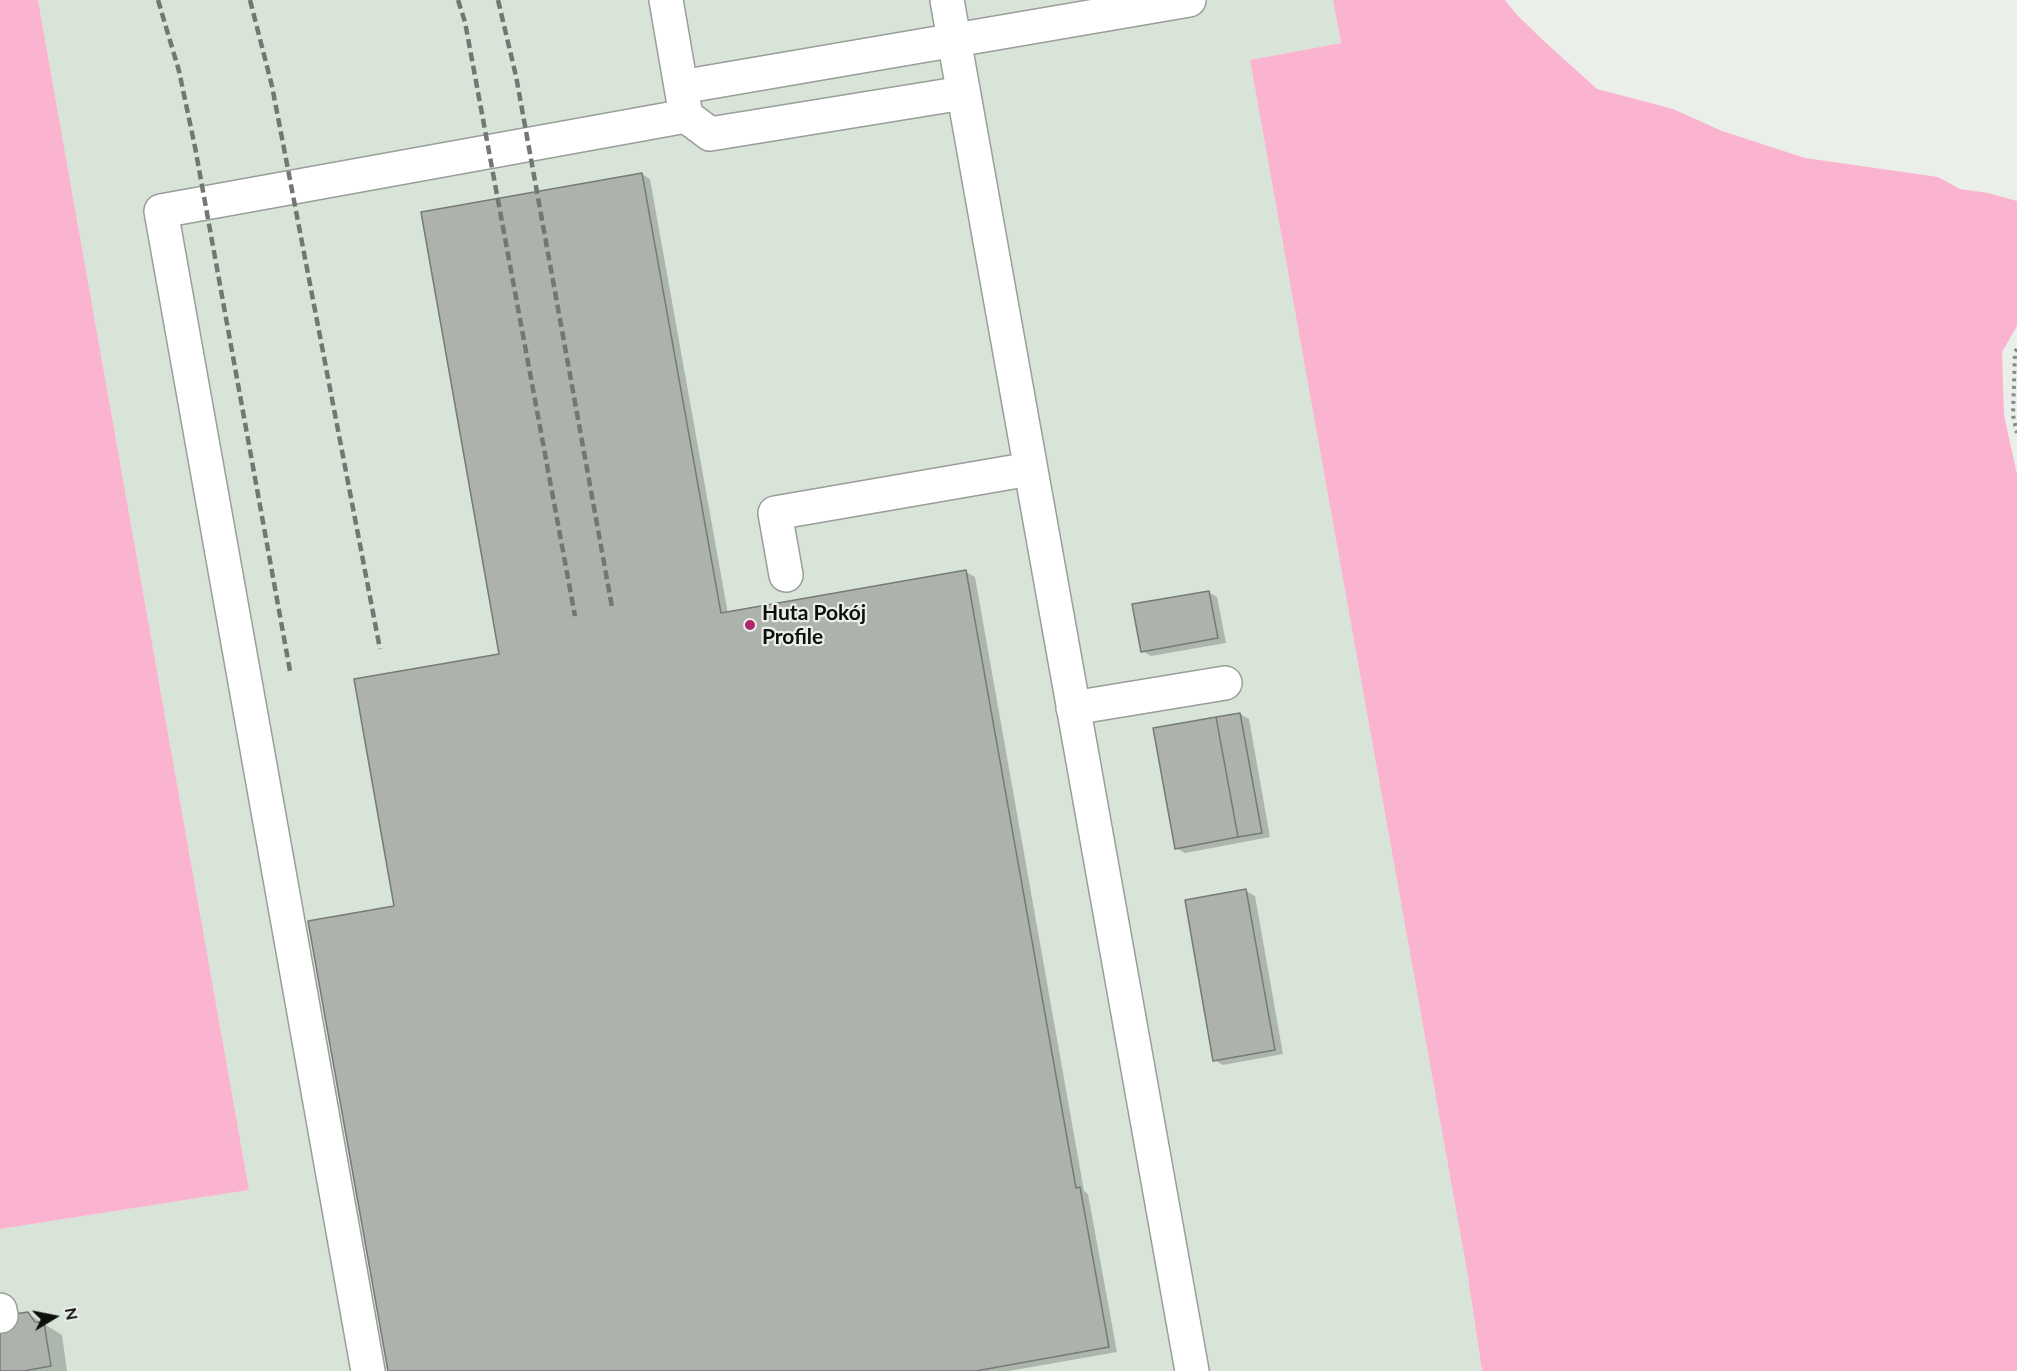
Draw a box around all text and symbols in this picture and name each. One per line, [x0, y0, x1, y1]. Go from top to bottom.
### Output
place label: Huta Pokój Profile [762, 600, 866, 650]
marker: Huta Pokój Profile [743, 618, 757, 632]
north arrow [24, 1287, 84, 1347]
text: N [62, 1306, 83, 1321]

